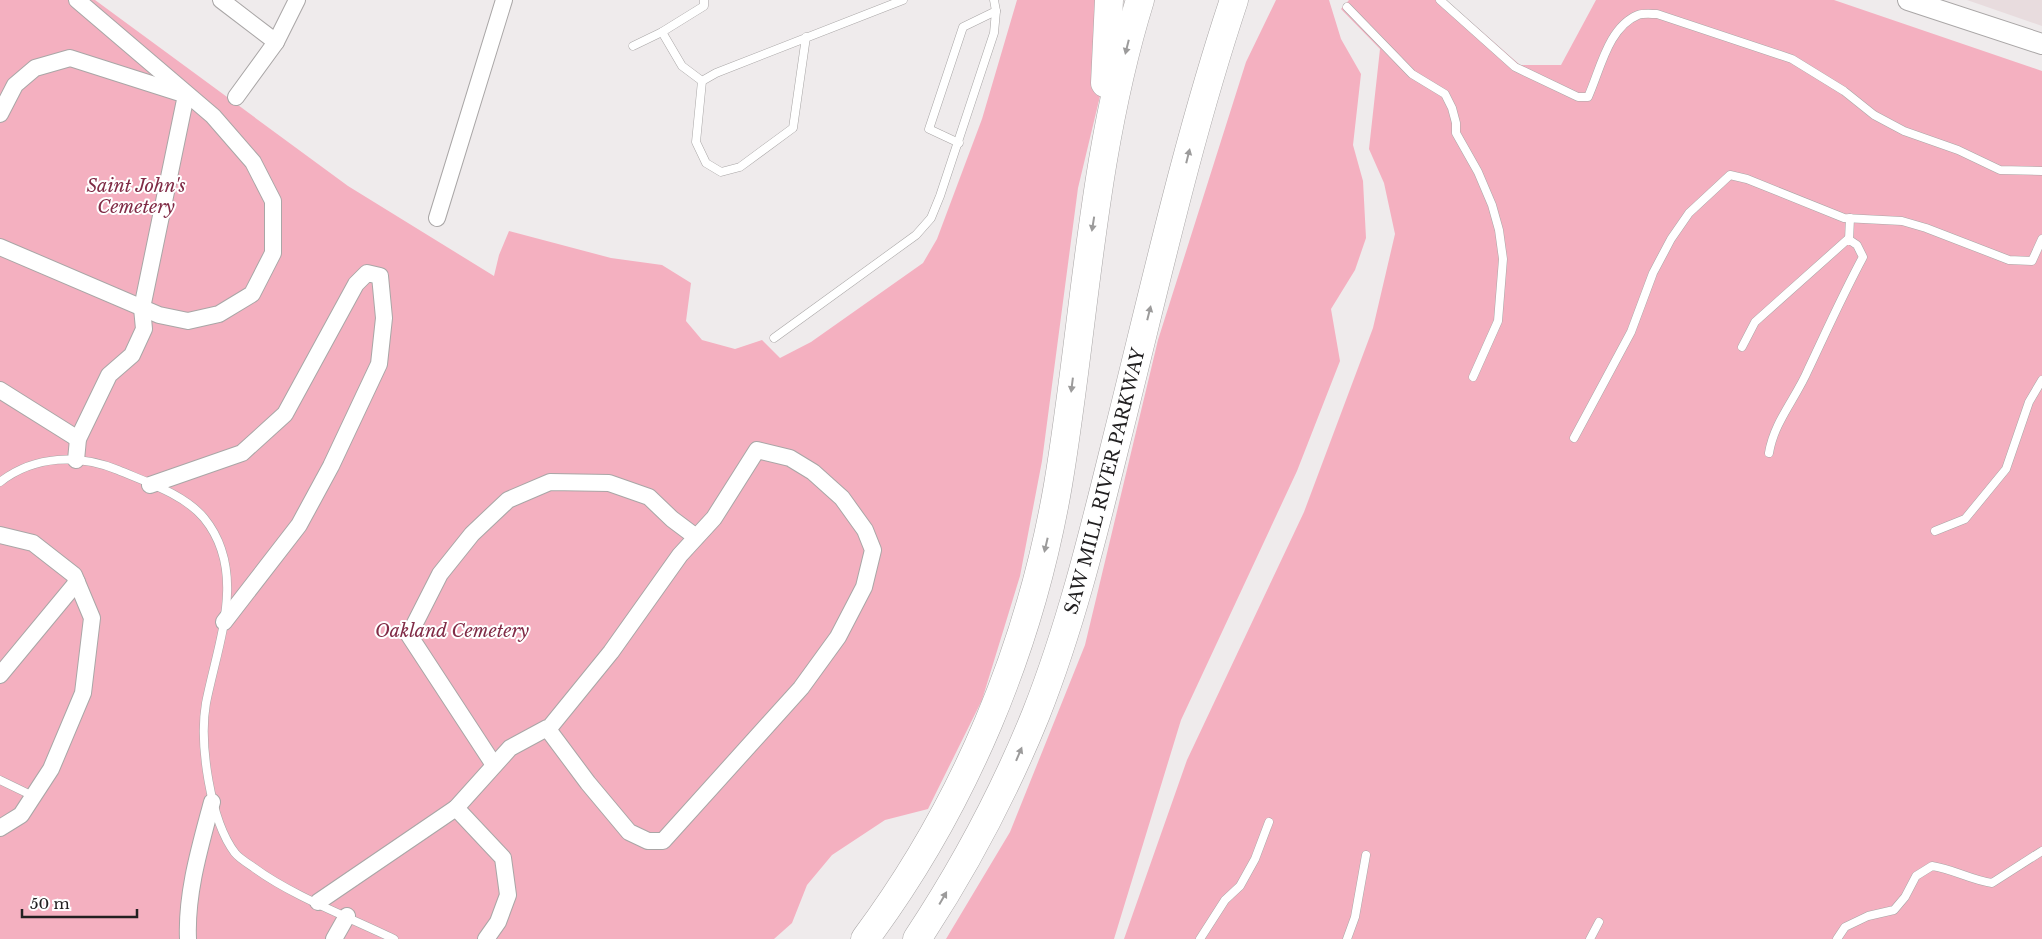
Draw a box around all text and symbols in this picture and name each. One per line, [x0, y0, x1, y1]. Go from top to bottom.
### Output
one-way arrow [1123, 39, 1131, 54]
one-way arrow [1185, 148, 1193, 163]
park label: Saint John's Cemetery [86, 175, 186, 218]
one-way arrow [1089, 216, 1097, 232]
one-way arrow [1145, 306, 1153, 321]
street label: SAW MILL RIVER PARKWAY [1060, 345, 1150, 617]
one-way arrow [1067, 377, 1075, 393]
one-way arrow [1042, 538, 1050, 553]
park label: Oakland Cemetery [375, 620, 530, 642]
one-way arrow [1015, 747, 1023, 761]
scale bar [22, 886, 138, 918]
one-way arrow [939, 891, 948, 904]
text: 50 m [30, 894, 70, 913]

